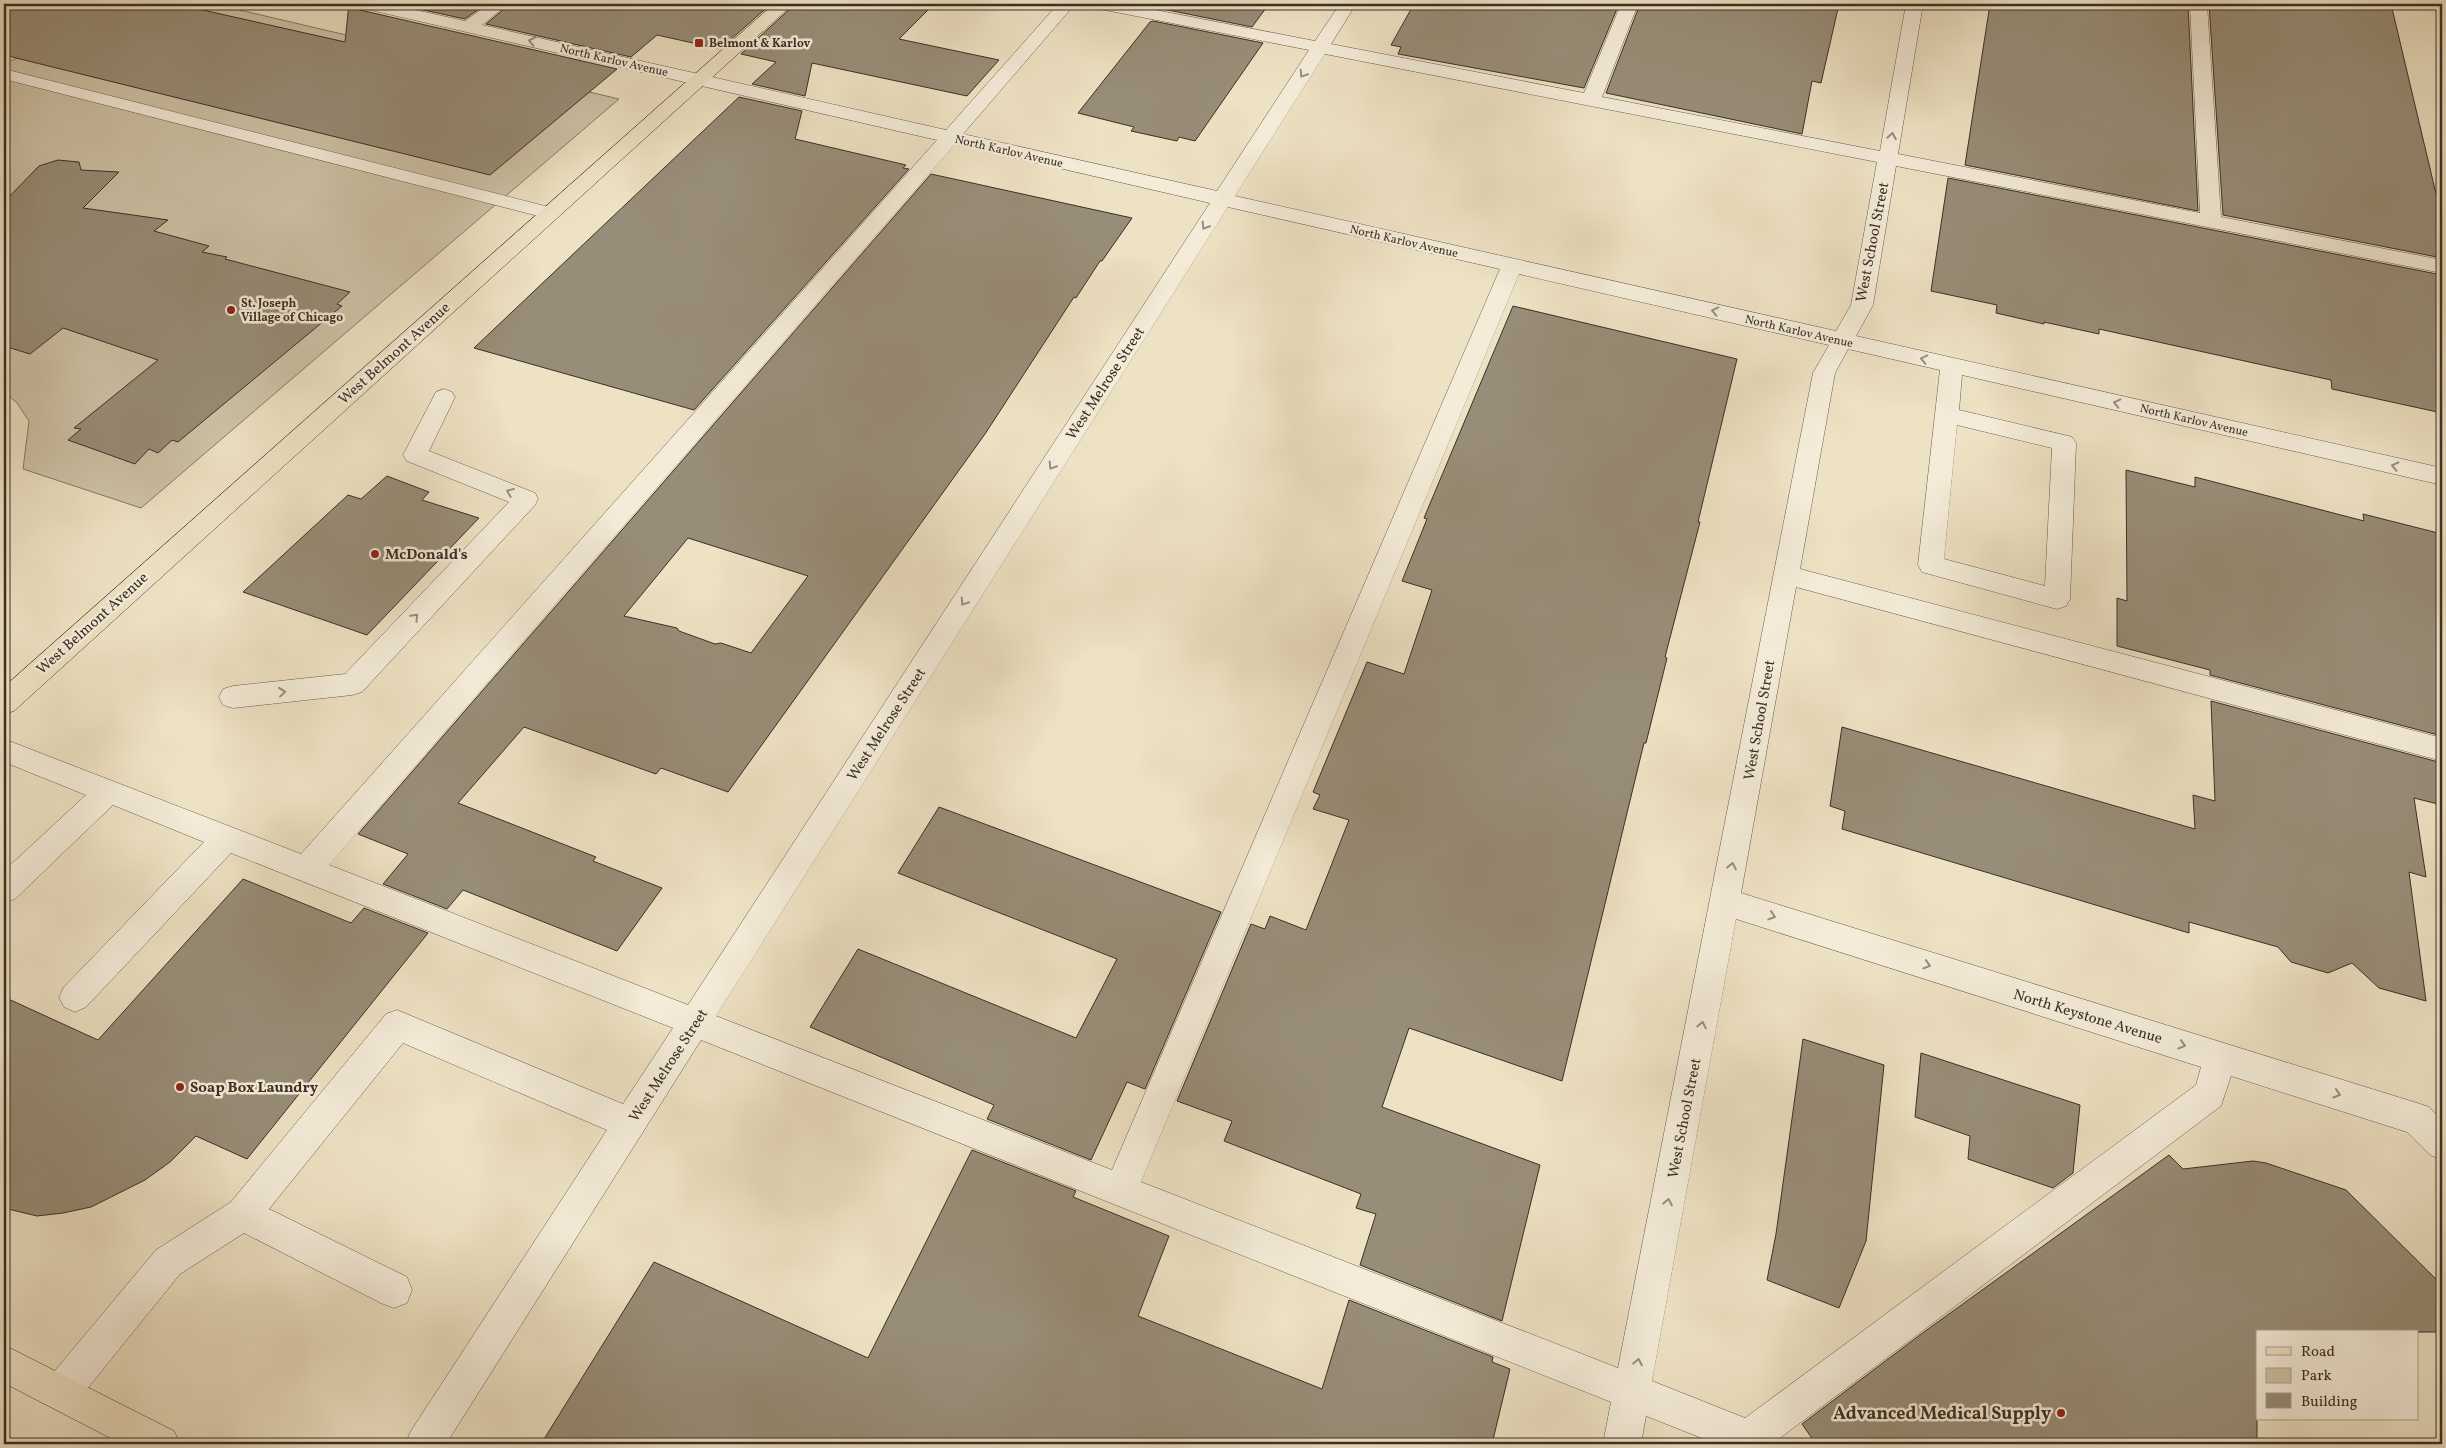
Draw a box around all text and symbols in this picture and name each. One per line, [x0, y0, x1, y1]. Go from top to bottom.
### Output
place label: Belmont & Karlov [709, 36, 811, 52]
one-way arrow [528, 37, 537, 47]
marker: Belmont & Karlov [693, 37, 705, 49]
street label: North Karlov Avenue [558, 41, 670, 81]
one-way arrow [1299, 69, 1309, 78]
street label: North Karlov Avenue [953, 132, 1065, 172]
one-way arrow [1886, 132, 1896, 140]
street label: West School Street [1852, 180, 1895, 304]
one-way arrow [1202, 220, 1212, 229]
street label: North Karlov Avenue [1348, 222, 1460, 262]
place label: St. Joseph Village of Chicago [241, 296, 343, 326]
street label: West Belmont Avenue [334, 298, 456, 410]
marker: St. Joseph Village of Chicago [225, 304, 237, 316]
one-way arrow [1710, 306, 1719, 317]
street label: North Karlov Avenue [1743, 312, 1855, 352]
street label: West Melrose Street [1062, 323, 1151, 444]
one-way arrow [1920, 354, 1929, 365]
one-way arrow [2112, 398, 2121, 409]
street label: North Karlov Avenue [2138, 401, 2250, 441]
one-way arrow [1048, 460, 1058, 469]
one-way arrow [2390, 461, 2399, 472]
one-way arrow [506, 488, 515, 499]
place label: McDonald's [385, 545, 468, 566]
marker: McDonald's [369, 548, 381, 560]
street label: West Belmont Avenue [32, 568, 154, 680]
one-way arrow [961, 597, 970, 606]
one-way arrow [409, 614, 418, 623]
street label: West School Street [1740, 658, 1781, 782]
street label: West Melrose Street [843, 664, 932, 785]
one-way arrow [278, 687, 286, 698]
one-way arrow [1727, 861, 1737, 870]
one-way arrow [1767, 911, 1776, 921]
one-way arrow [1922, 959, 1931, 969]
street label: North Keystone Avenue [2010, 985, 2165, 1050]
street label: West Melrose Street [625, 1005, 714, 1126]
one-way arrow [1696, 1021, 1707, 1030]
one-way arrow [2177, 1040, 2186, 1050]
street label: West School Street [1664, 1056, 1707, 1180]
place label: Soap Box Laundry [190, 1078, 319, 1099]
marker: Soap Box Laundry [174, 1081, 186, 1093]
one-way arrow [2332, 1088, 2341, 1098]
one-way arrow [1663, 1198, 1673, 1207]
legend [2256, 1330, 2418, 1420]
text: Road [2301, 1342, 2335, 1363]
one-way arrow [1632, 1358, 1643, 1366]
text: Park [2301, 1366, 2332, 1387]
text: Building [2301, 1392, 2358, 1413]
place label: Advanced Medical Supply [1833, 1402, 2051, 1427]
marker: Advanced Medical Supply [2055, 1407, 2067, 1419]

